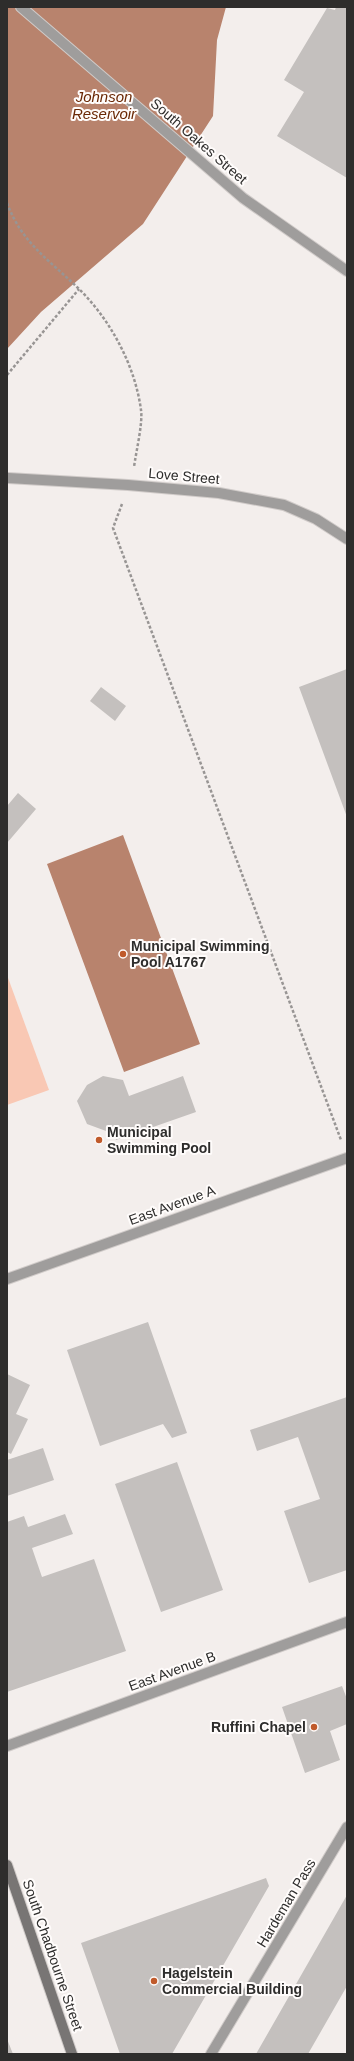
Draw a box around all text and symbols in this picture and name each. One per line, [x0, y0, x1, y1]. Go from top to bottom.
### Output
water label: Johnson Reservoir [72, 88, 137, 122]
street label: South Oakes Street [148, 95, 250, 187]
street label: Love Street [148, 465, 220, 487]
place label: Municipal Swimming Pool A1767 [131, 938, 269, 970]
marker: Municipal Swimming Pool A1767 [118, 949, 128, 959]
place label: Municipal Swimming Pool [107, 1124, 211, 1156]
marker: Municipal Swimming Pool [94, 1135, 104, 1145]
street label: East Avenue A [127, 1182, 218, 1228]
street label: East Avenue B [126, 1648, 218, 1694]
place label: Ruffini Chapel [211, 1719, 306, 1735]
marker: Ruffini Chapel [309, 1722, 319, 1732]
street label: Hardeman Pass [253, 1856, 319, 1950]
street label: South Chadbourne Street [20, 1877, 86, 2033]
place label: Hagelstein Commercial Building [162, 1965, 302, 1997]
marker: Hagelstein Commercial Building [149, 1976, 159, 1986]

